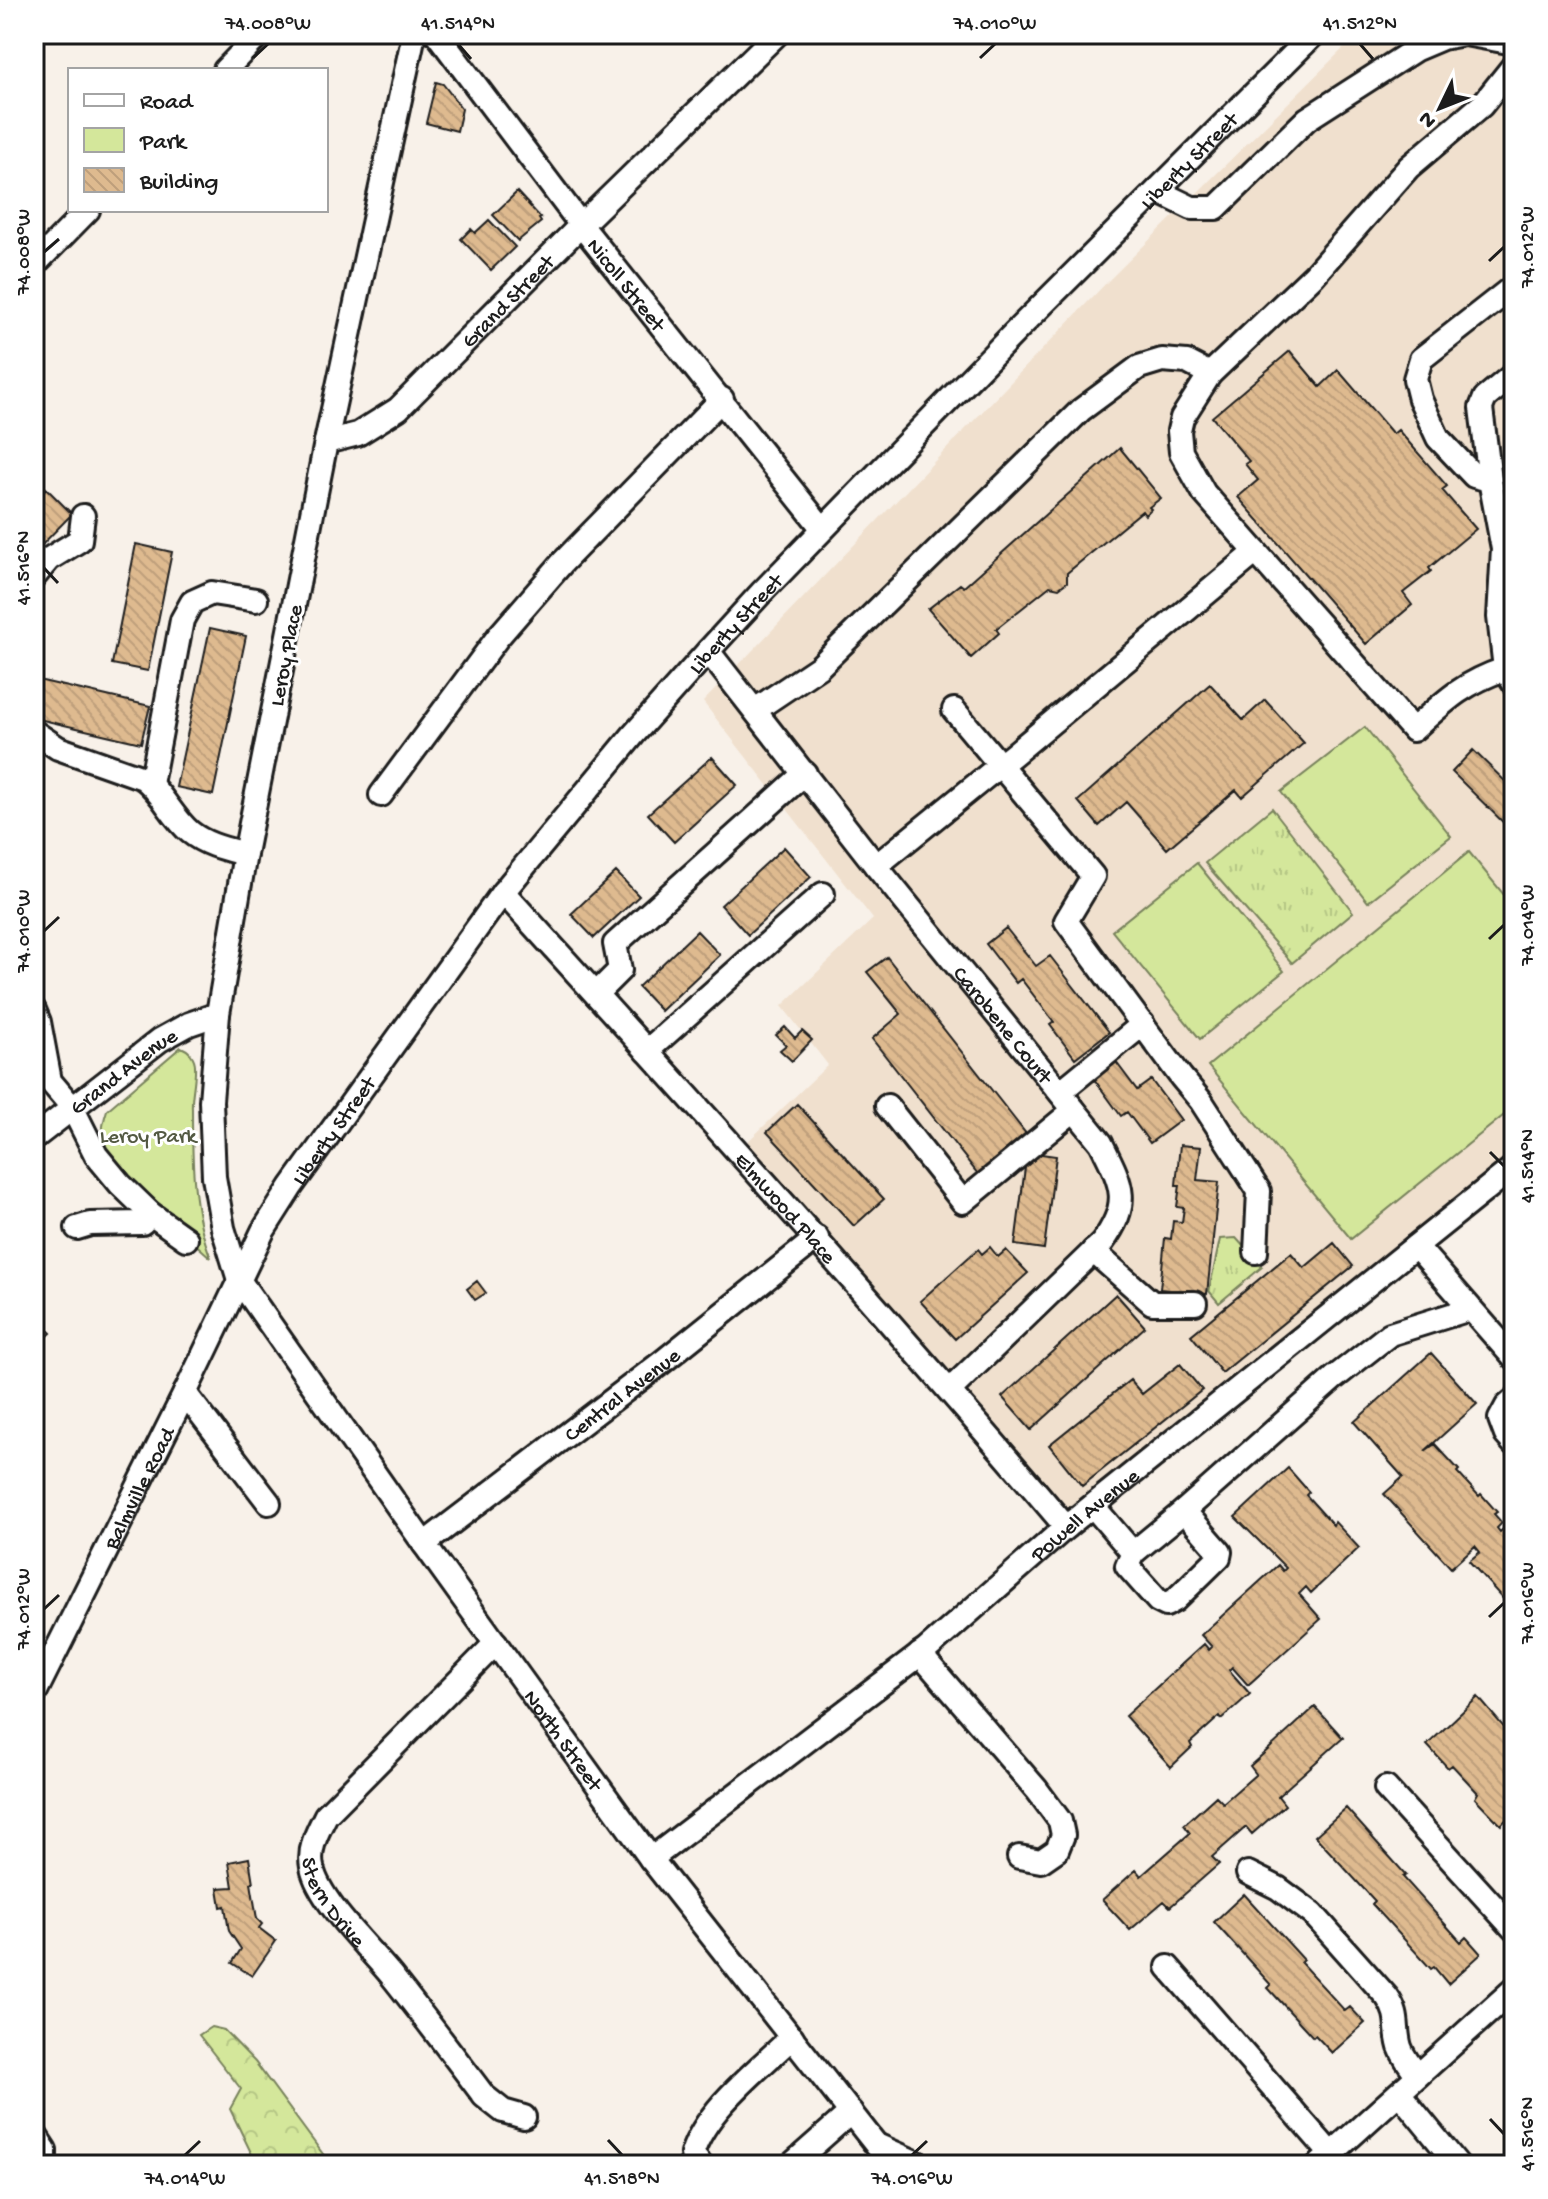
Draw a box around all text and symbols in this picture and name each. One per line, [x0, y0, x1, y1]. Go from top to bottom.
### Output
text: 74.008°W [224, 14, 311, 37]
text: 41.514°N [421, 14, 495, 37]
text: 74.010°W [953, 14, 1036, 37]
text: 41.512°N [1323, 14, 1397, 37]
legend [68, 68, 328, 212]
north arrow [1400, 68, 1480, 148]
text: Road [140, 89, 194, 118]
text: N [1414, 105, 1443, 133]
street label: Liberty Street [1136, 107, 1246, 217]
text: Park [139, 129, 188, 158]
text: Building [139, 169, 218, 198]
text: 74.012°W [1518, 206, 1541, 289]
text: 74.008°W [14, 209, 37, 296]
street label: Nicoll Street [580, 234, 671, 339]
street label: Grand Street [457, 249, 563, 355]
text: 41.516°N [14, 531, 37, 605]
street label: Liberty Street [685, 568, 791, 681]
street label: Leroy Place [265, 602, 311, 709]
text: 74.014°W [1518, 884, 1541, 967]
text: 74.010°W [14, 890, 37, 973]
street label: Carobene Court [946, 962, 1058, 1092]
street label: Grand Avenue [66, 1024, 183, 1122]
street label: Liberty Street [288, 1071, 384, 1191]
park label: Leroy Park [100, 1125, 198, 1151]
text: 41.514°N [1518, 1129, 1541, 1203]
street label: Elmwood Place [728, 1148, 841, 1271]
street label: Central Avenue [560, 1344, 687, 1449]
street label: Balmville Road [100, 1422, 184, 1555]
street label: Powell Avenue [1026, 1464, 1146, 1570]
text: 74.016°W [1518, 1562, 1541, 1645]
text: 74.012°W [14, 1568, 37, 1651]
street label: North Street [516, 1686, 608, 1799]
street label: Stern Drive [294, 1856, 370, 1955]
text: 41.516°N [1518, 2097, 1541, 2171]
text: 74.014°W [143, 2169, 226, 2192]
text: 41.518°N [584, 2169, 660, 2192]
text: 74.016°W [870, 2169, 953, 2192]

